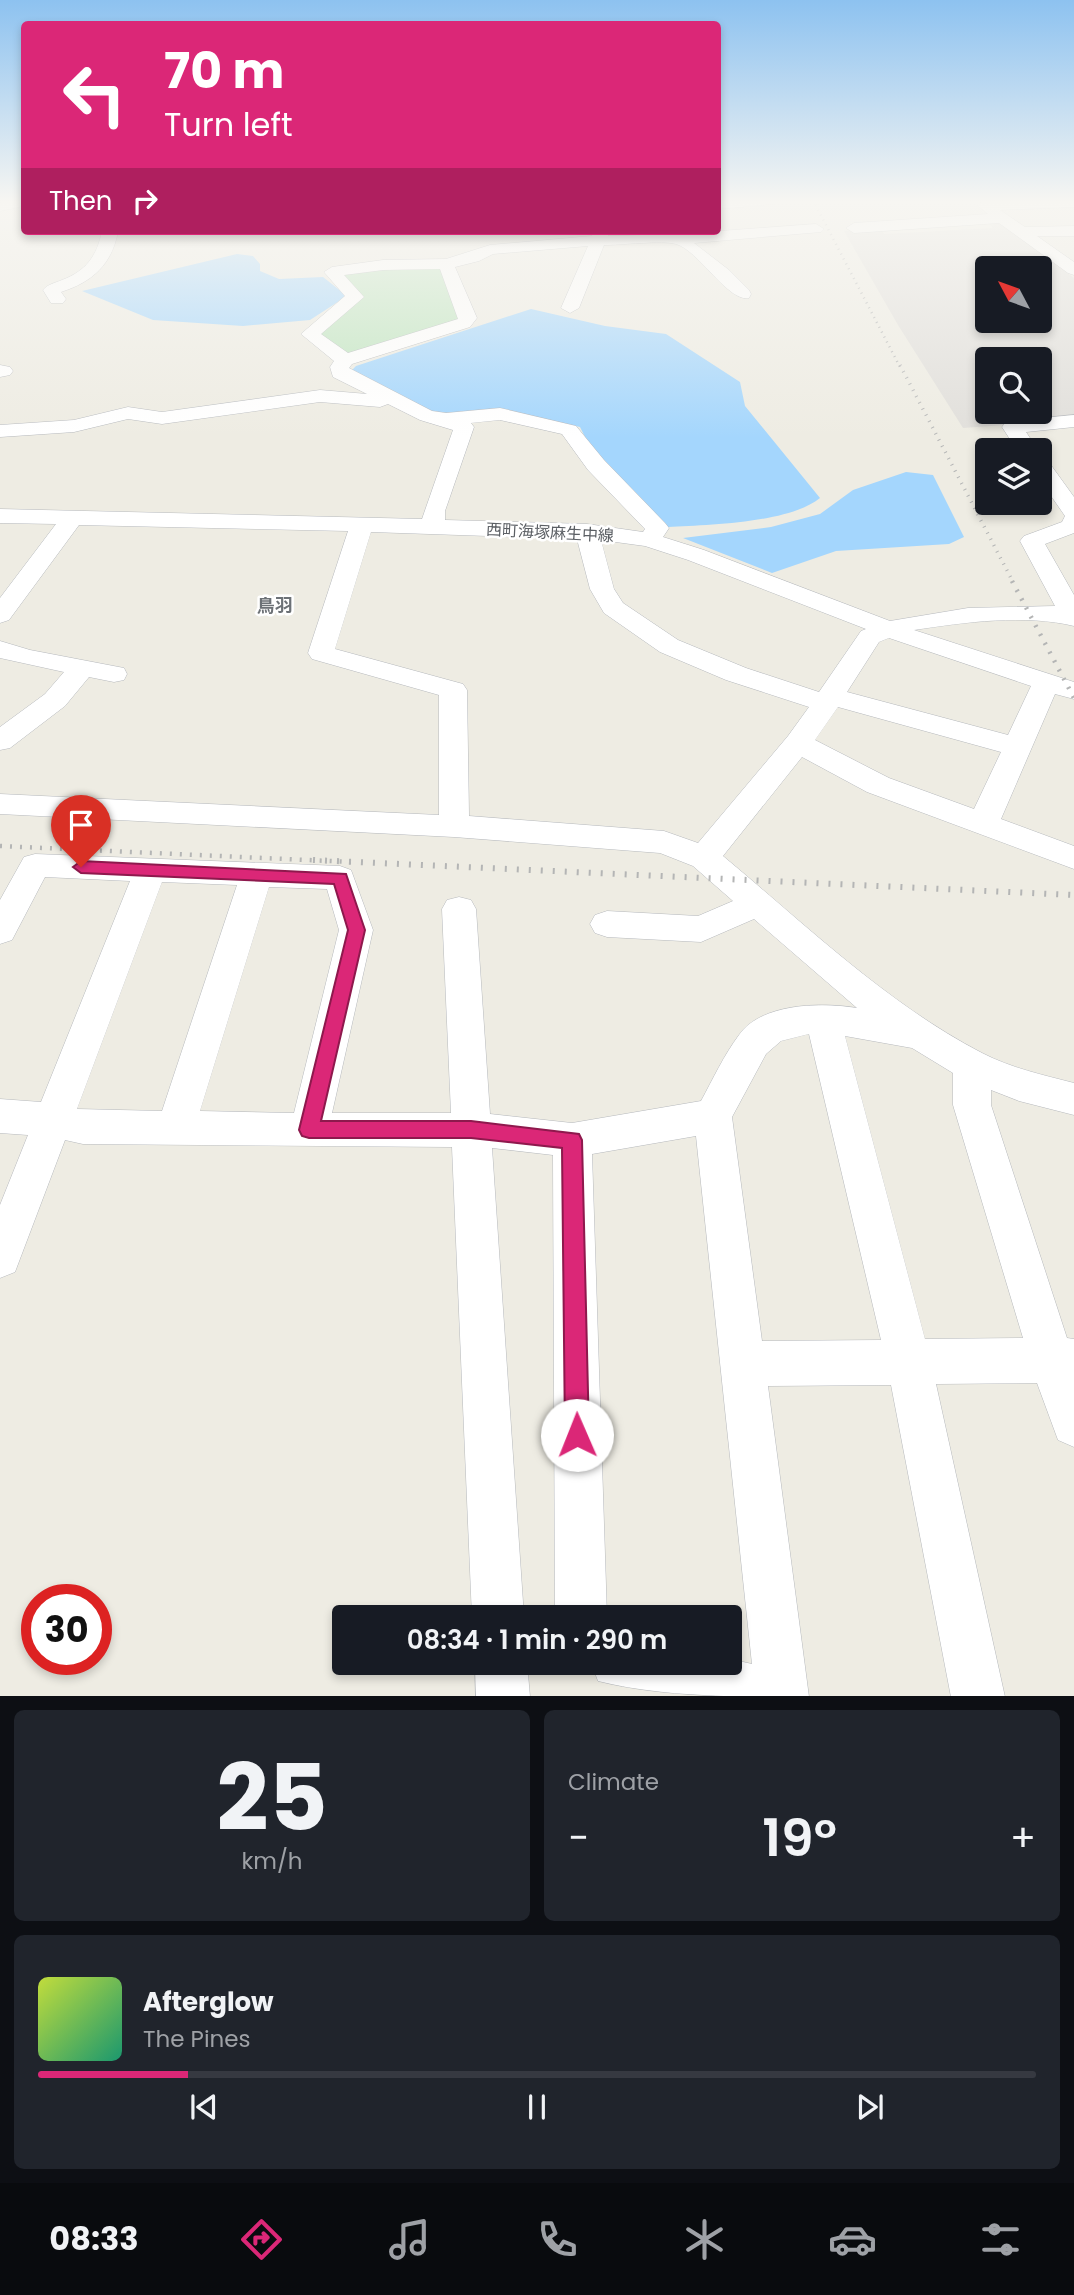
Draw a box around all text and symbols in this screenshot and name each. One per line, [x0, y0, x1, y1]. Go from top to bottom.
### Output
text: 70 m [164, 37, 284, 105]
icon: left [49, 49, 140, 140]
text: Turn left [164, 102, 293, 147]
icon: right [126, 182, 164, 220]
text: Then [49, 183, 112, 219]
north arrow [975, 256, 1052, 332]
map controls [975, 256, 1052, 515]
button: search [975, 347, 1052, 424]
button: layers [975, 438, 1052, 515]
street label: 西町海塚麻生中線 [485, 518, 614, 547]
district label: 鳥羽 [257, 593, 293, 618]
pin [51, 795, 111, 867]
icon: arrive [62, 806, 100, 844]
position arrow [540, 1398, 614, 1472]
speed limit sign: 30 [21, 1584, 112, 1675]
text: 08:34 · 1 min · 290 m [407, 1622, 667, 1658]
text: 25 [216, 1734, 328, 1862]
text: Climate [568, 1766, 659, 1798]
text: 19° [762, 1801, 837, 1874]
text: − [568, 1811, 589, 1864]
text: + [1010, 1811, 1036, 1864]
text: km/h [241, 1845, 303, 1877]
text: Afterglow [143, 1984, 274, 2020]
text: The Pines [143, 2023, 251, 2055]
icon: previous [185, 2088, 223, 2126]
icon: pause [518, 2088, 556, 2126]
icon: next [851, 2088, 889, 2126]
icon: directions [237, 2215, 286, 2264]
icon: music [385, 2215, 434, 2264]
icon: phone [533, 2215, 582, 2264]
icon: climate [680, 2215, 729, 2264]
icon: car [828, 2215, 877, 2264]
icon: filters [976, 2215, 1025, 2264]
text: 08:33 [49, 2216, 139, 2261]

